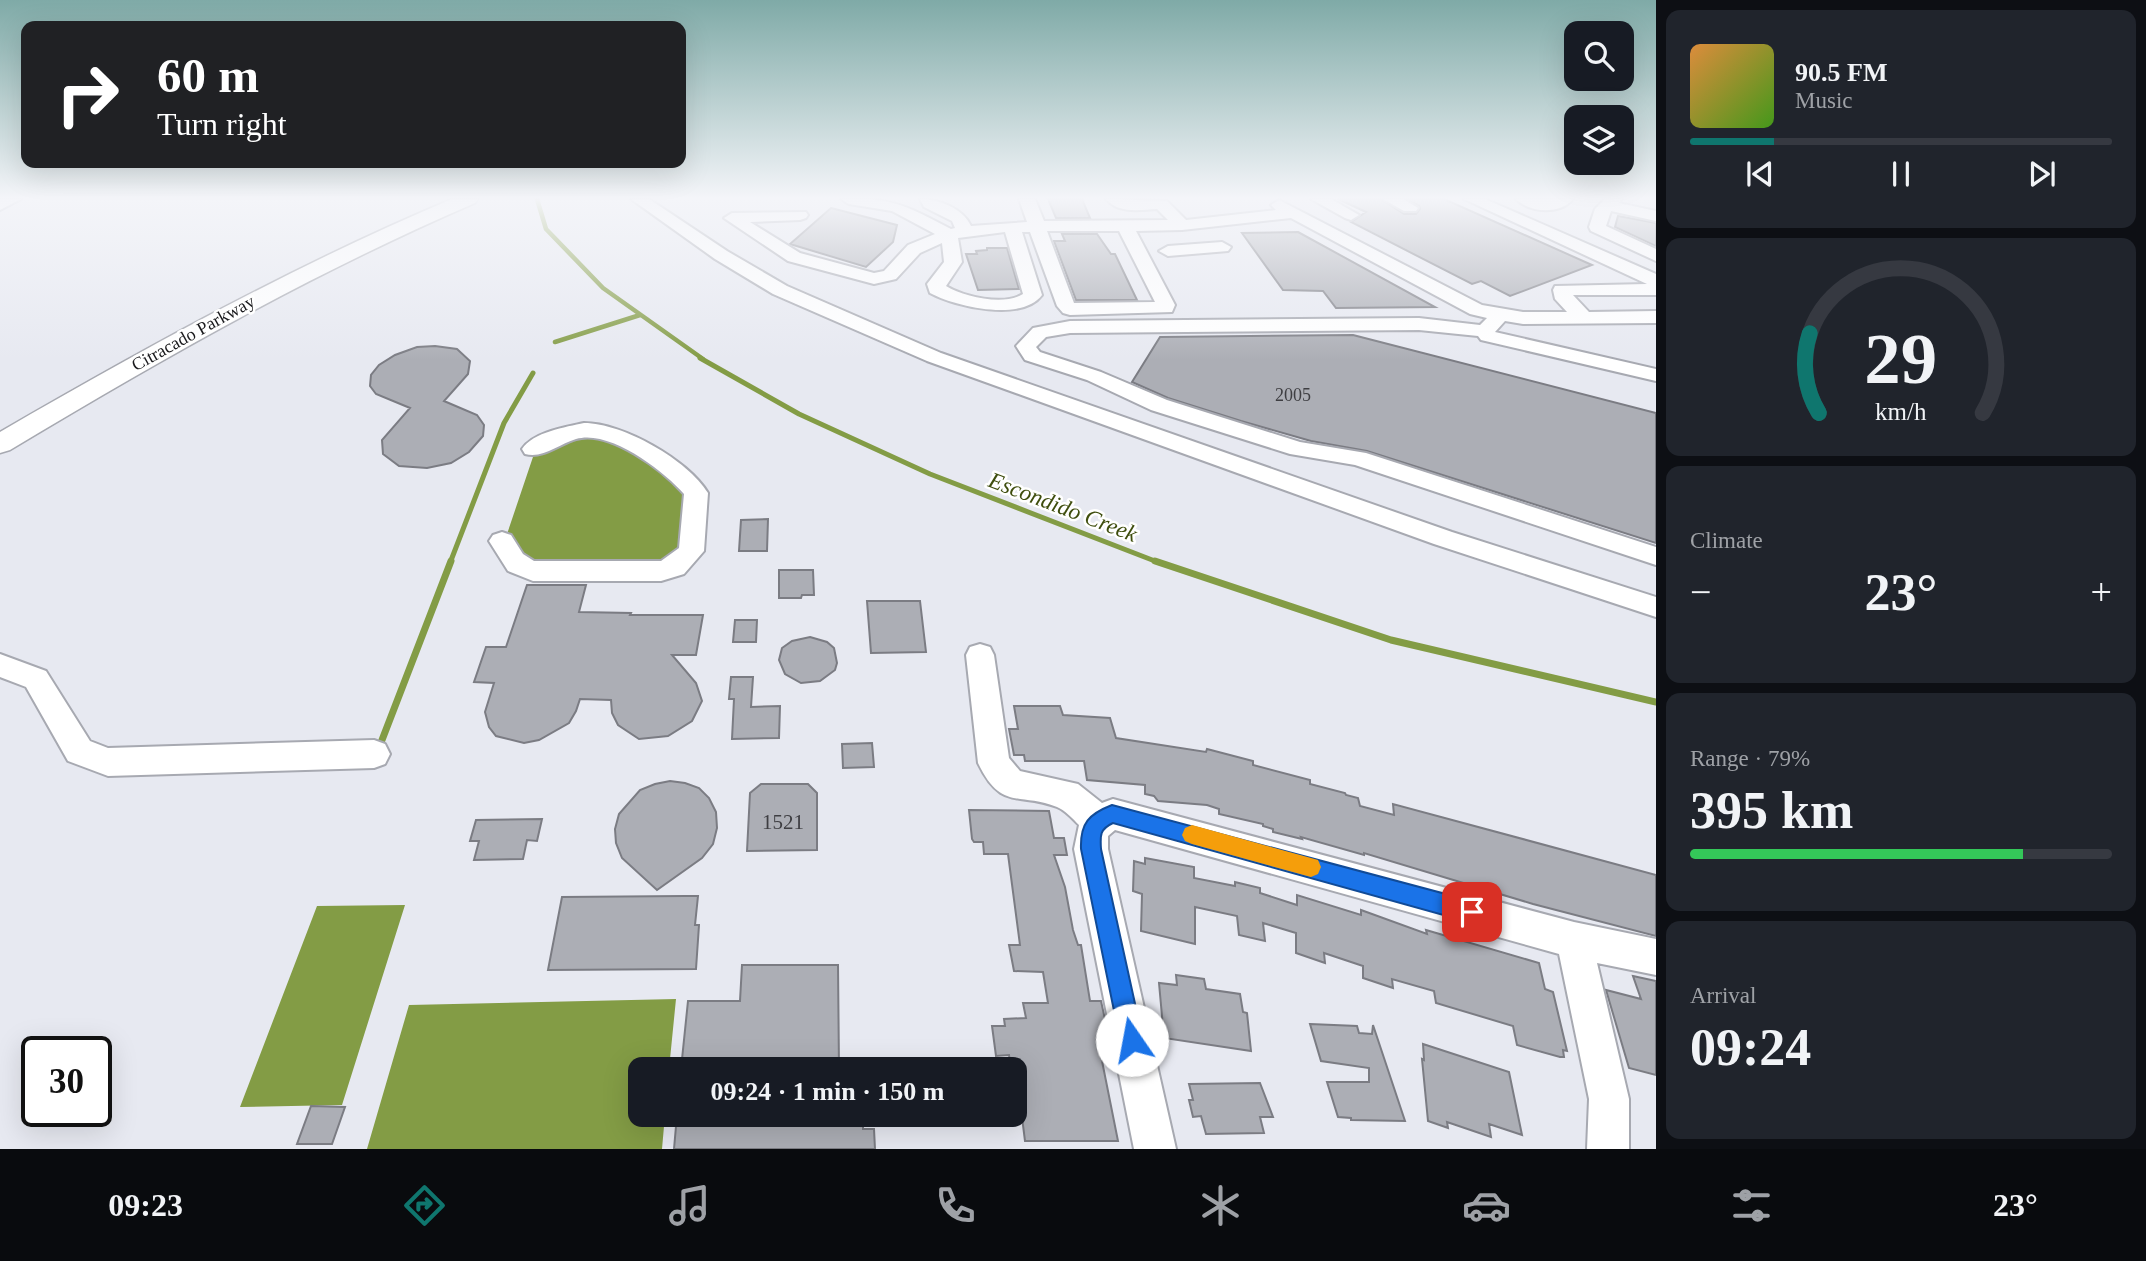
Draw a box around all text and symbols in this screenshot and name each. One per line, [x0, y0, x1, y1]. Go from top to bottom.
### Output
map controls [1564, 21, 1634, 175]
button: search [1564, 21, 1634, 91]
text: 60 m [157, 48, 259, 103]
icon: right [42, 49, 133, 140]
text: 90.5 FM [1795, 58, 1887, 87]
text: Music [1795, 88, 1853, 113]
button: layers [1564, 105, 1634, 175]
text: Turn right [157, 106, 287, 142]
icon: previous [1741, 155, 1779, 193]
icon: pause [1882, 155, 1920, 193]
icon: next [2023, 155, 2061, 193]
street label: Citracado Parkway [128, 291, 258, 375]
text: 29 [1865, 318, 1937, 399]
house number: 2005 [1275, 385, 1311, 405]
text: km/h [1875, 397, 1927, 424]
water label: Escondido Creek [984, 467, 1141, 547]
text: Climate [1690, 528, 1763, 553]
text: 23° [1865, 564, 1937, 621]
text: − [1690, 571, 1711, 613]
text: + [2091, 571, 2112, 613]
text: Range · 79% [1690, 746, 1810, 771]
text: 395 km [1690, 782, 1853, 839]
house number: 1521 [762, 810, 804, 834]
pin [1442, 882, 1502, 942]
icon: arrive [1453, 893, 1491, 931]
text: Arrival [1690, 983, 1756, 1008]
position arrow [1095, 1003, 1169, 1077]
text: 09:24 [1690, 1019, 1811, 1076]
speed limit sign: 30 [21, 1036, 112, 1127]
text: 09:24 · 1 min · 150 m [711, 1077, 945, 1106]
icon: directions [400, 1181, 449, 1230]
icon: music [665, 1181, 714, 1230]
icon: phone [931, 1181, 980, 1230]
icon: climate [1196, 1181, 1245, 1230]
icon: car [1462, 1181, 1511, 1230]
icon: filters [1727, 1181, 1776, 1230]
text: 09:23 [108, 1187, 183, 1223]
text: 23° [1993, 1187, 2038, 1223]

